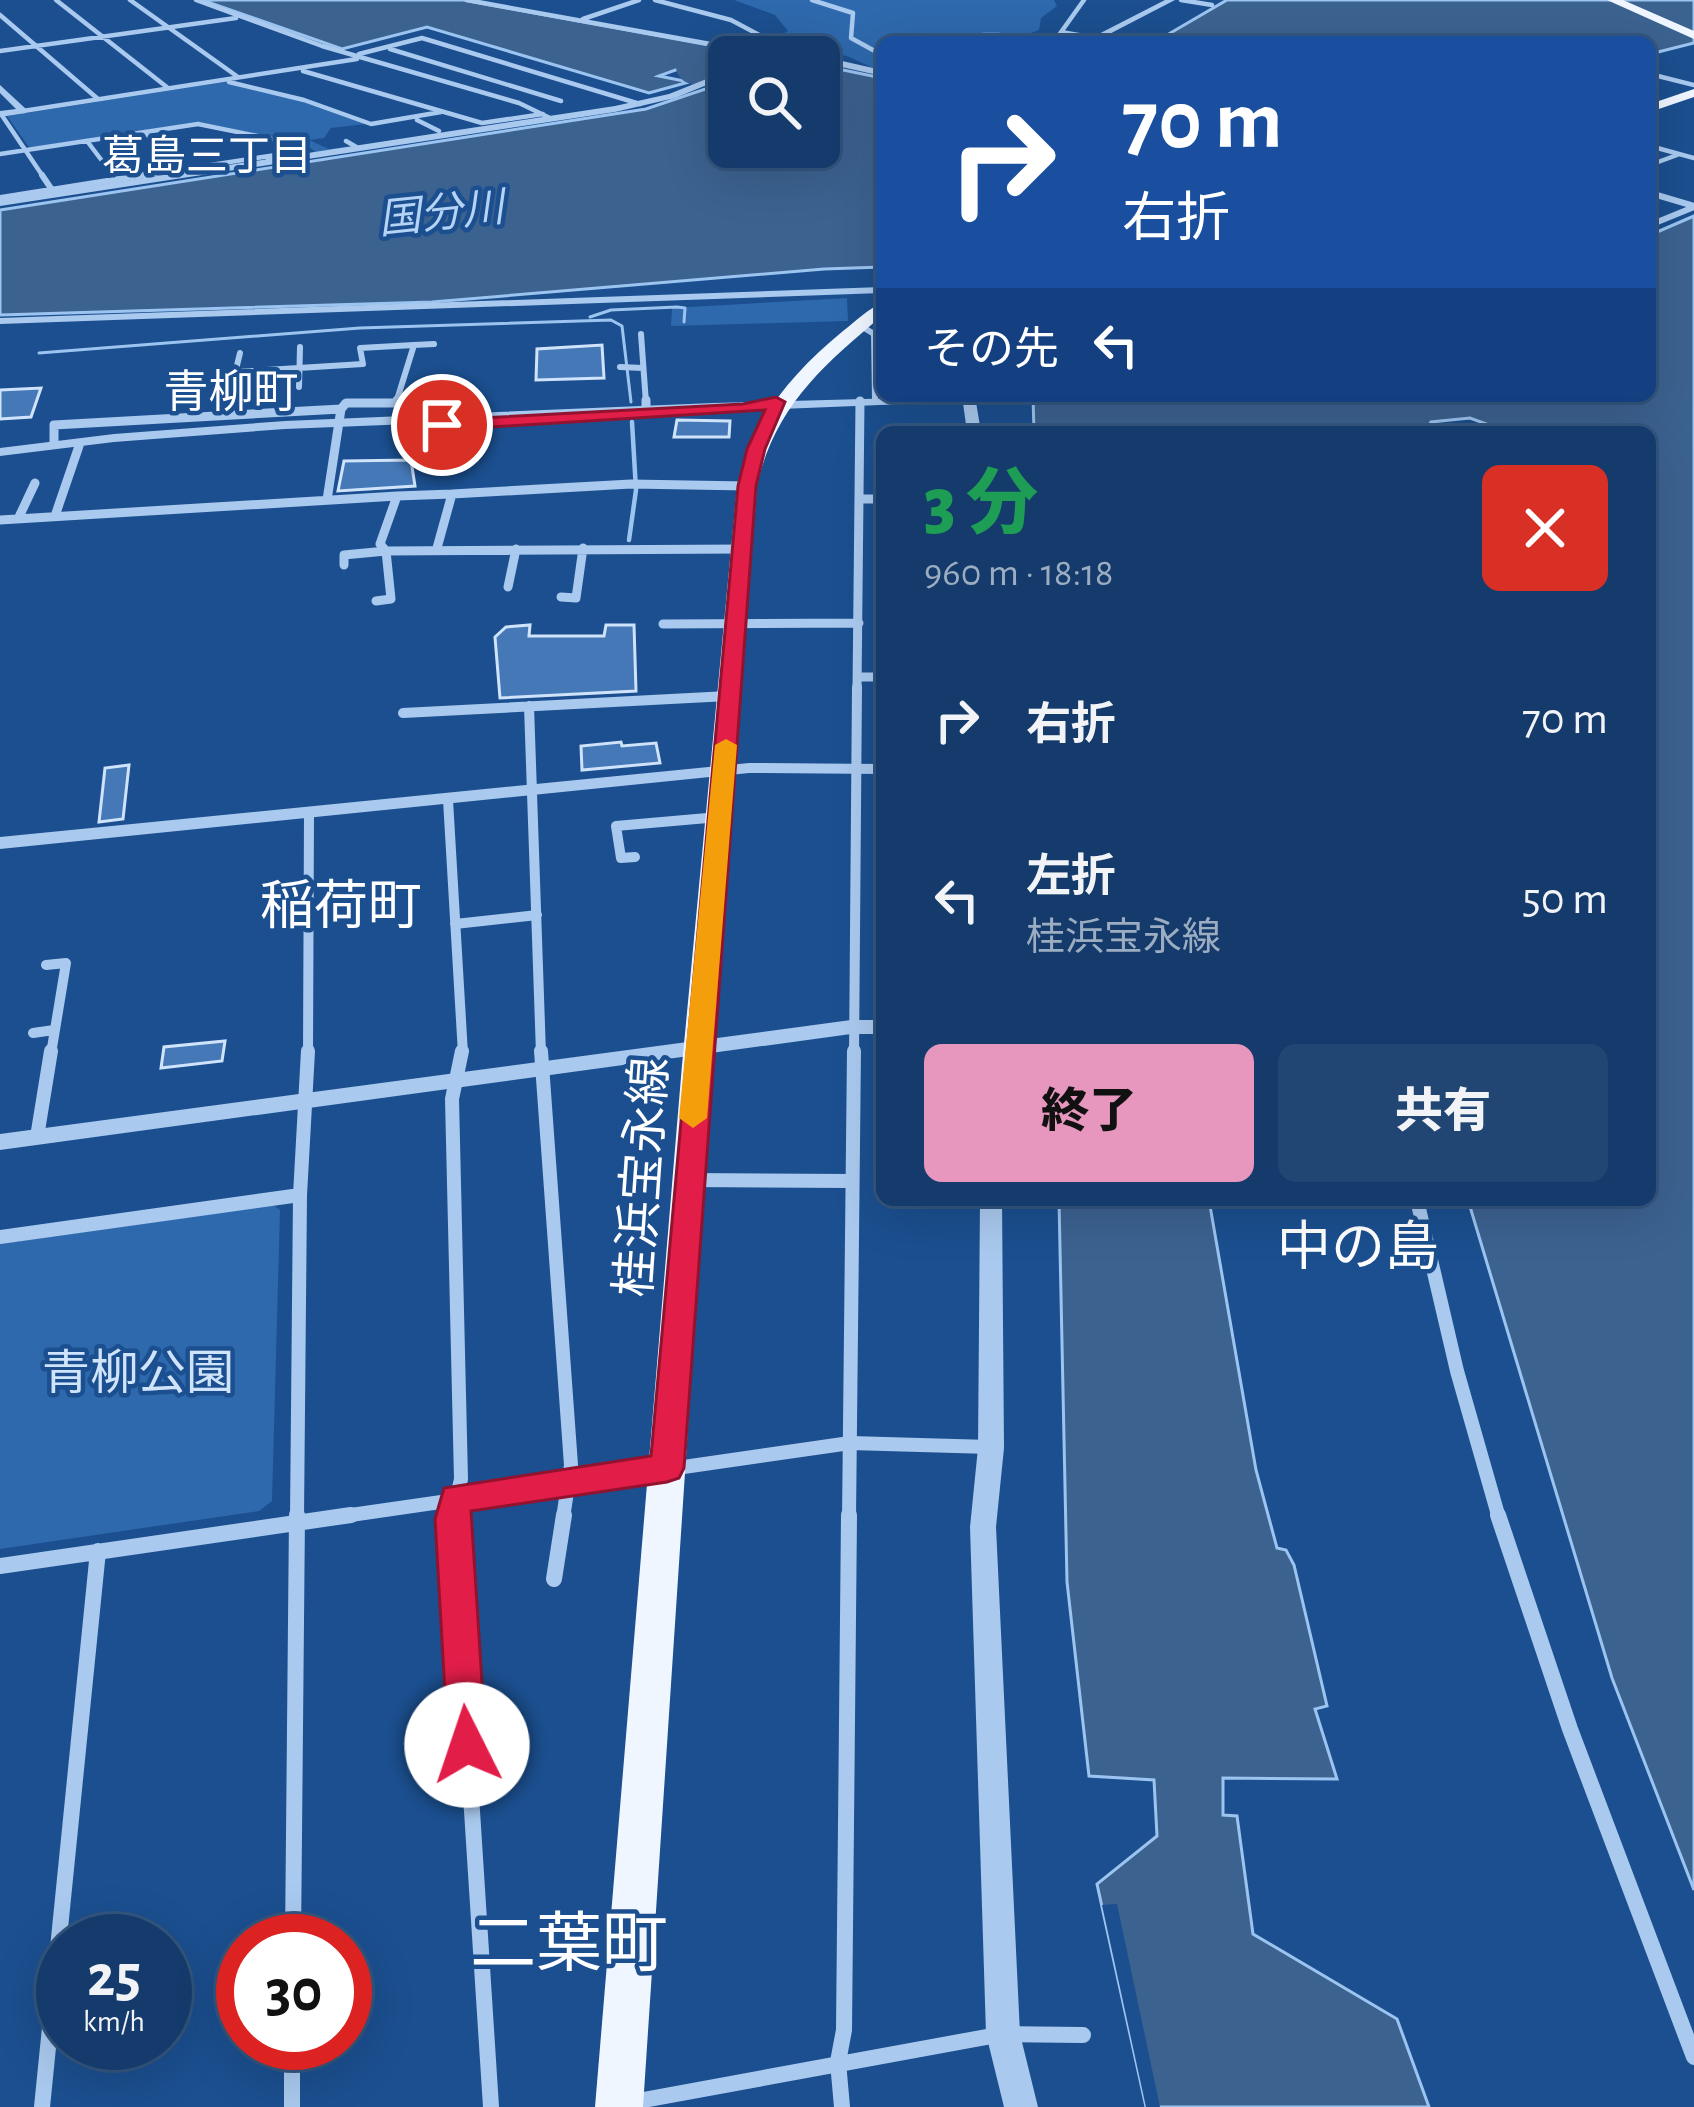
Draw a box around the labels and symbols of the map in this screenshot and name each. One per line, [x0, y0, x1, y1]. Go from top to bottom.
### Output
district label: 葛島三丁目 [102, 134, 312, 178]
water label: 国分川 [376, 185, 510, 241]
district label: 青柳町 [163, 368, 299, 416]
pin [391, 374, 493, 476]
district label: 稲荷町 [260, 878, 422, 935]
street label: 桂浜宝永線 [609, 1056, 676, 1299]
district label: 中の島 [1277, 1219, 1439, 1276]
park label: 青柳公園 [42, 1348, 234, 1399]
position arrow [404, 1682, 530, 1808]
district label: 二葉町 [470, 1910, 668, 1979]
speed limit sign: 30 [216, 1914, 372, 2070]

